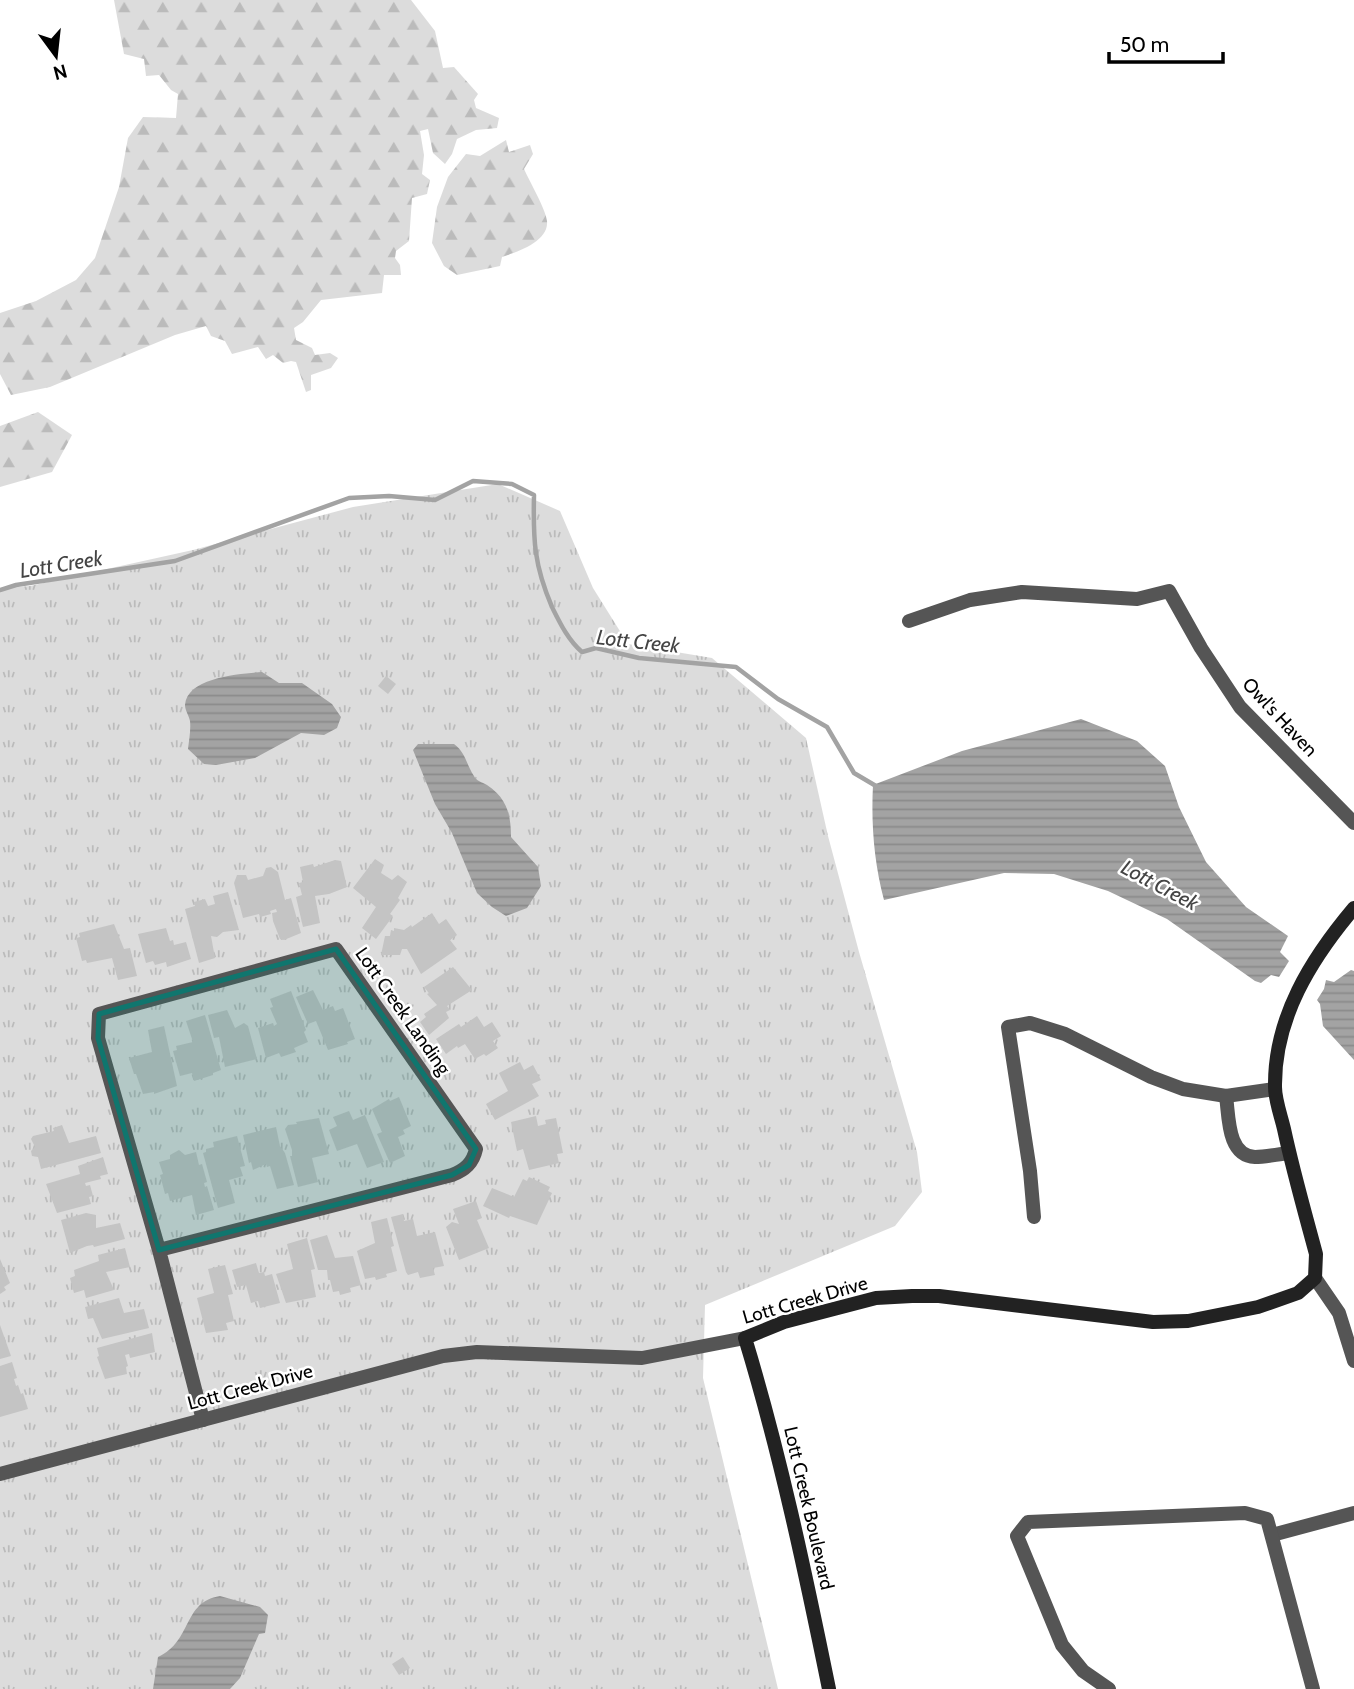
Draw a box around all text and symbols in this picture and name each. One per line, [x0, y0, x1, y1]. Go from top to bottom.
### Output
north arrow [21, 21, 91, 91]
scale bar [1109, 21, 1223, 65]
text: 50 m [1120, 32, 1169, 57]
text: N [51, 59, 70, 85]
water label: Lott Creek [18, 545, 105, 583]
water label: Lott Creek [595, 624, 682, 658]
street label: Owl's Haven [1238, 673, 1322, 761]
water label: Lott Creek [1117, 854, 1204, 916]
street label: Lott Creek Landing [350, 943, 456, 1080]
street label: Lott Creek Drive [740, 1271, 870, 1329]
street label: Lott Creek Drive [185, 1359, 315, 1415]
street label: Lott Creek Boulevard [779, 1424, 839, 1592]

